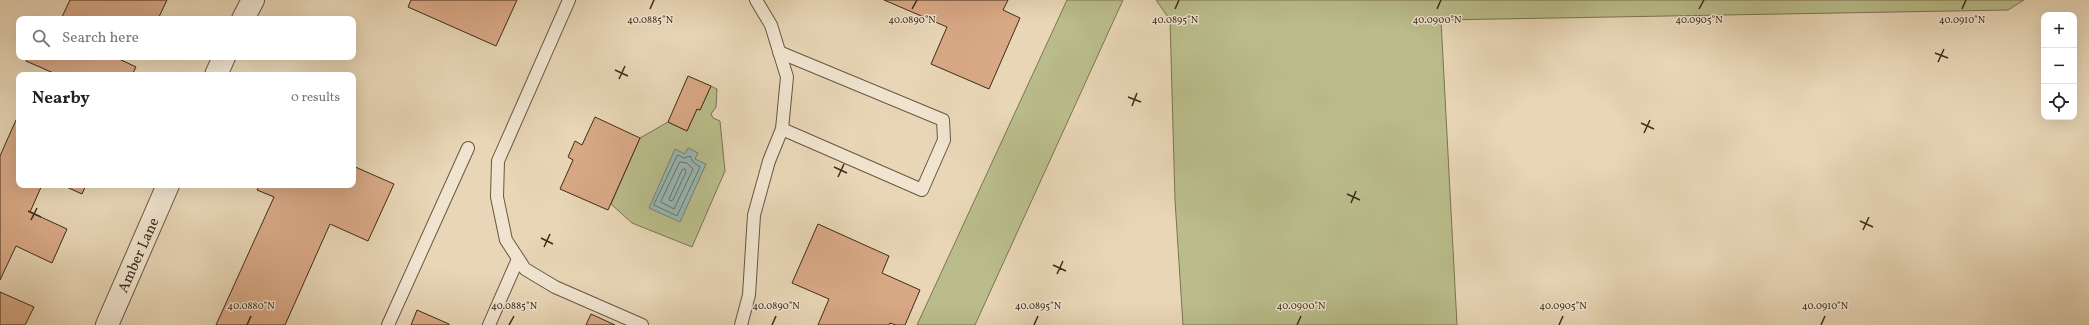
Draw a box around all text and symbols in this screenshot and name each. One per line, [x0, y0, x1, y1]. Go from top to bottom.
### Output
map controls [2041, 12, 2077, 120]
button: + [2041, 12, 2077, 48]
text: 40.0885°N [627, 13, 674, 27]
text: 40.0890°N [888, 13, 936, 27]
text: 40.0895°N [1152, 13, 1199, 27]
text: 40.0900°N [1413, 13, 1462, 27]
text: 40.0905°N [1675, 13, 1723, 27]
text: 40.0910°N [1939, 13, 1986, 27]
search box [16, 16, 356, 60]
icon: search [30, 27, 52, 49]
text: Search here [62, 28, 139, 49]
button: − [2041, 48, 2077, 84]
button: locate [2041, 84, 2077, 120]
text: Nearby [32, 87, 90, 110]
text: 0 results [291, 89, 340, 107]
street label: Amber Lane [113, 215, 165, 297]
text: 40.0880°N [227, 299, 275, 313]
text: 40.0885°N [491, 299, 538, 313]
text: 40.0890°N [752, 299, 800, 313]
text: 40.0895°N [1015, 299, 1062, 313]
text: 40.0900°N [1277, 299, 1326, 313]
text: 40.0905°N [1539, 299, 1587, 313]
text: 40.0910°N [1802, 299, 1849, 313]

